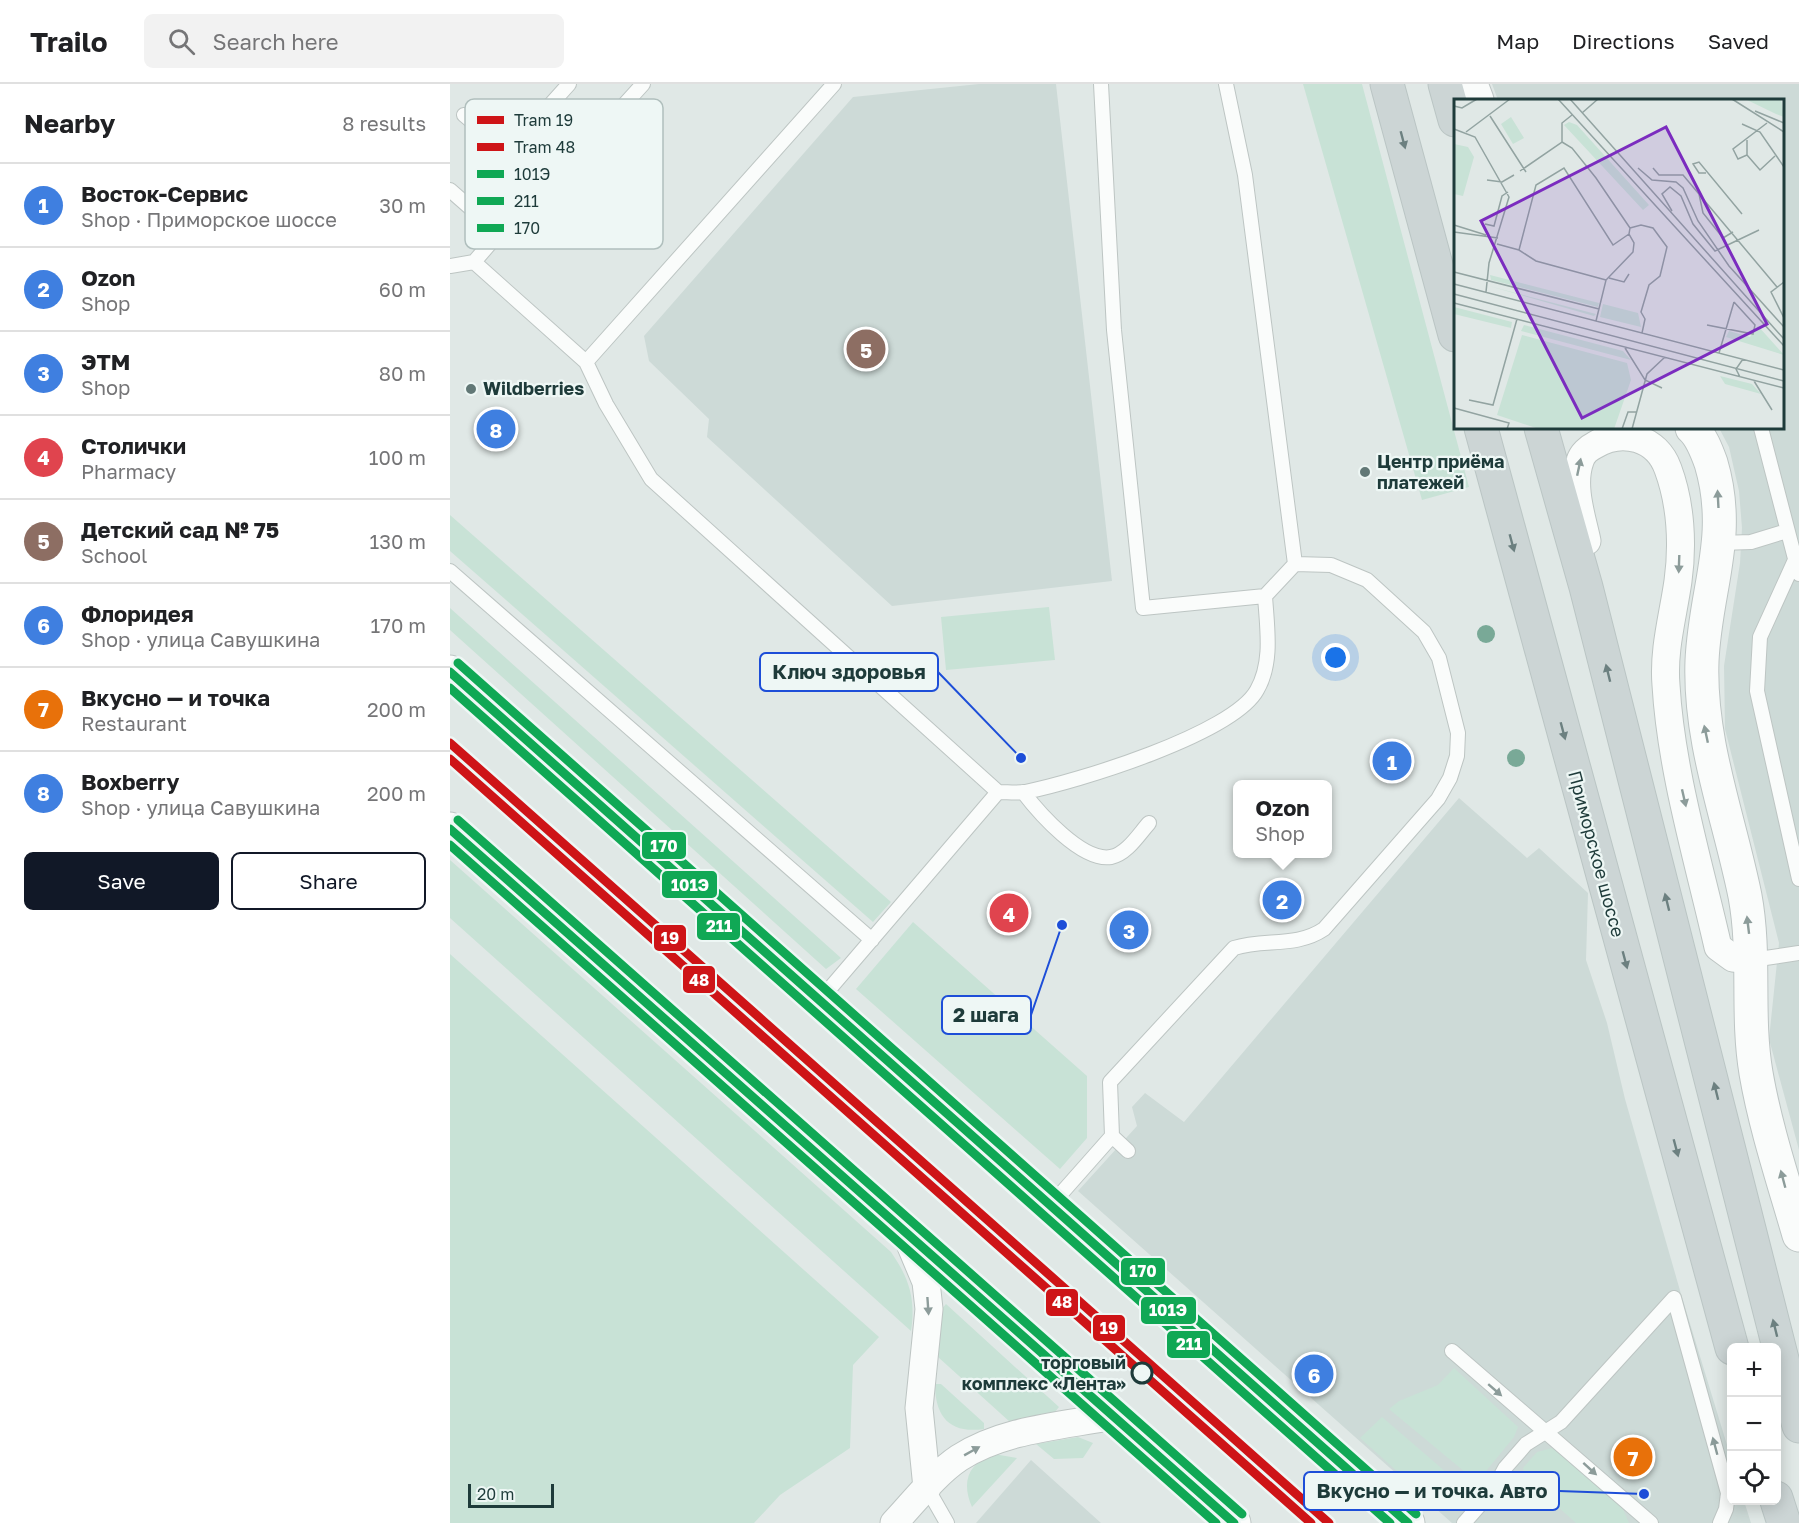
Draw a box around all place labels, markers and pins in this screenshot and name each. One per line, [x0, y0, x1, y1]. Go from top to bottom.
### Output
pin: 5 [846, 326, 886, 372]
place label: Wildberries [483, 377, 584, 399]
marker: Wildberries [464, 382, 478, 396]
pin: 8 [476, 406, 516, 452]
place label: Центр приёма платежей [1377, 450, 1504, 493]
marker: Центр приёма платежей [1358, 465, 1372, 479]
callout: Ключ здоровья [760, 653, 938, 691]
pin: 1 [1372, 738, 1412, 784]
pin: 2 [1262, 878, 1302, 922]
pin: 4 [990, 890, 1028, 936]
pin: 3 [1110, 908, 1148, 952]
callout: 2 шага [942, 996, 1031, 1034]
place label: торговый комплекс «Лента» [962, 1351, 1126, 1394]
pin: 6 [1294, 1352, 1334, 1396]
marker: торговый комплекс «Лента» [1131, 1362, 1153, 1384]
pin: 7 [1614, 1434, 1652, 1480]
callout: Вкусно — и точка. Авто [1304, 1472, 1559, 1510]

